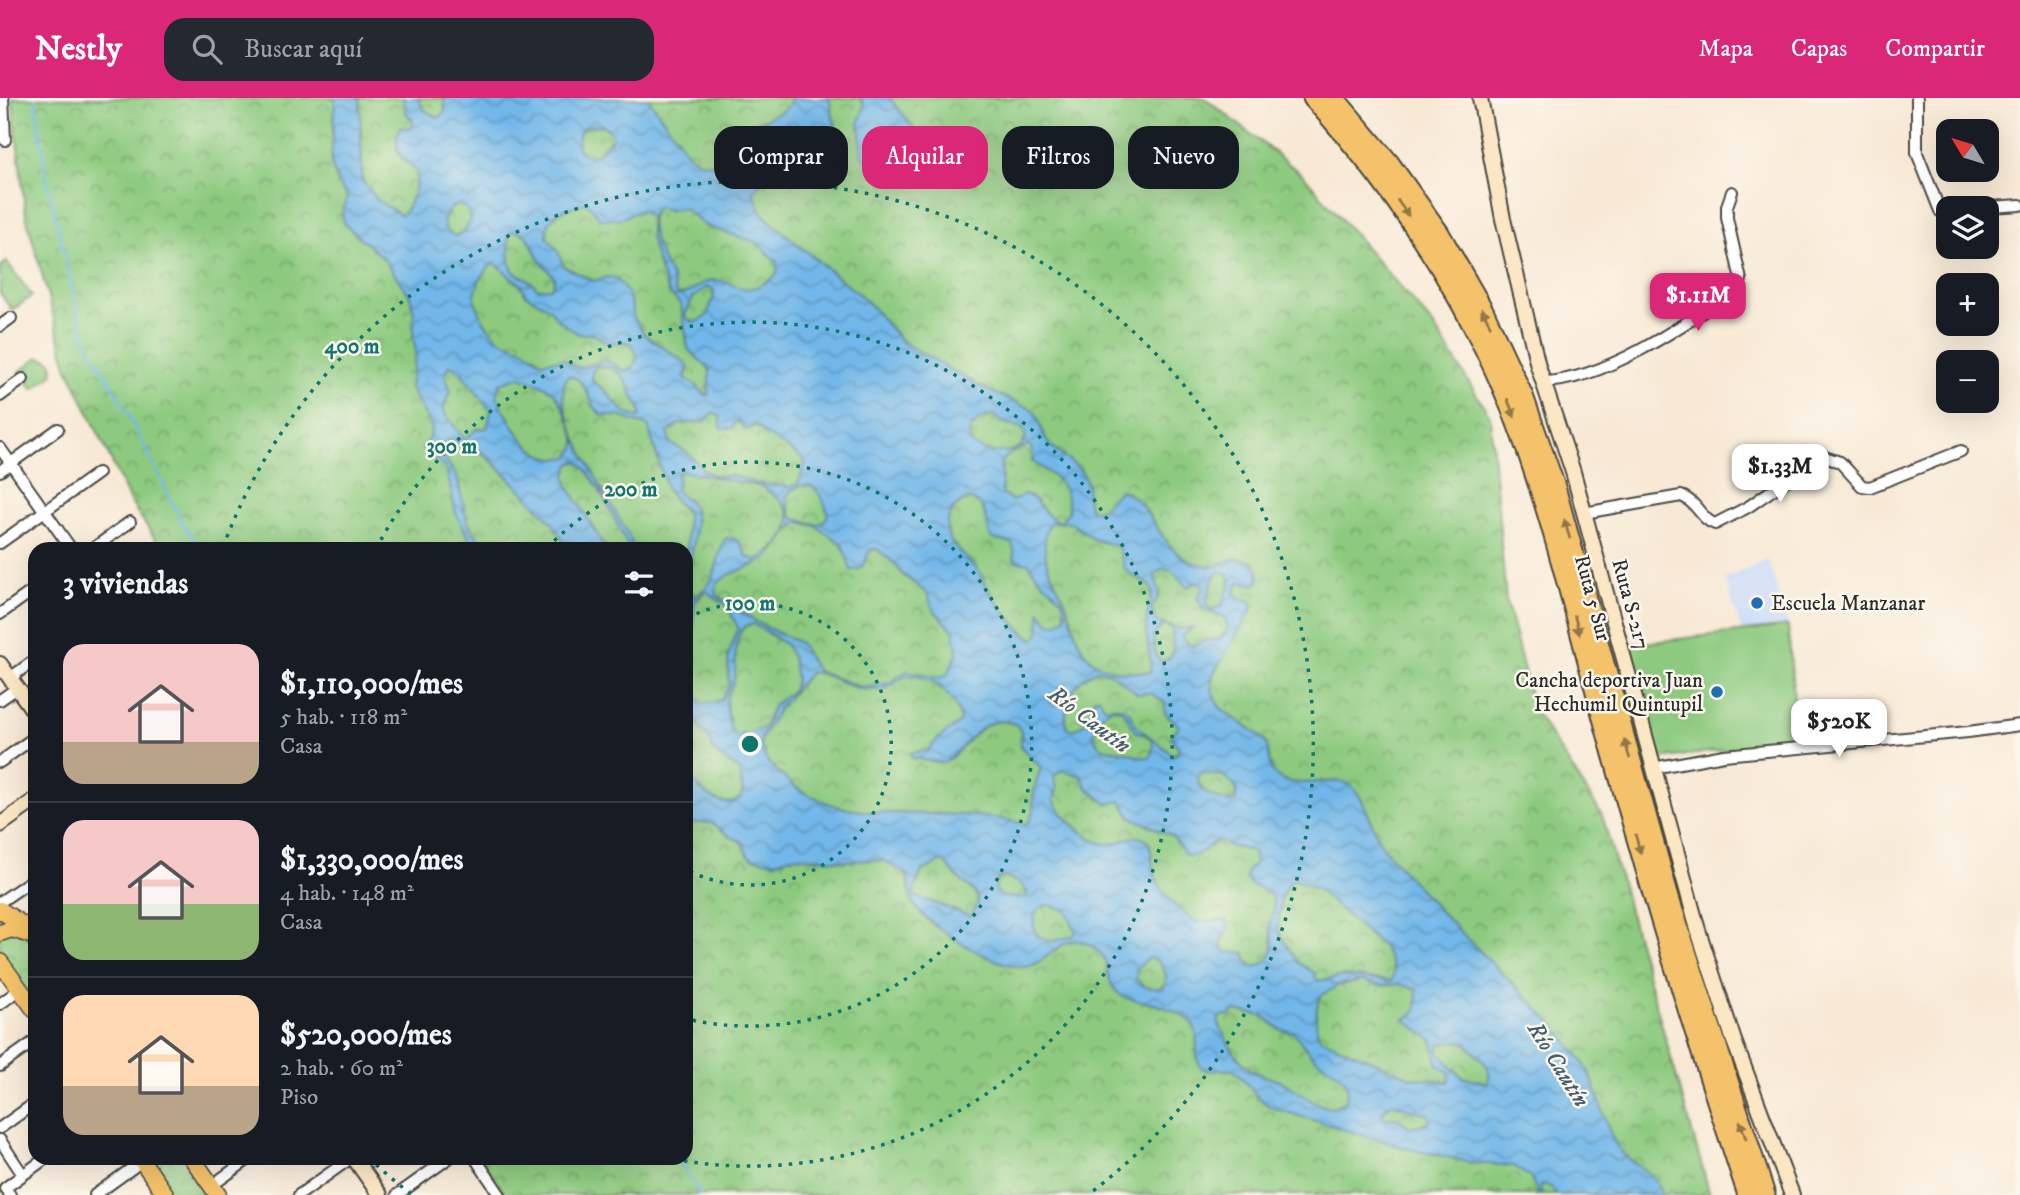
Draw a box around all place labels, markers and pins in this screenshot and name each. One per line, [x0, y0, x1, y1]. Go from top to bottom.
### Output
pin: $1.11M [1641, 274, 1755, 333]
pin: $1.33M [1723, 444, 1837, 504]
place label: Escuela Manzanar [1771, 591, 1925, 617]
marker: Escuela Manzanar [1749, 595, 1765, 611]
place label: Cancha deportiva Juan Hechumil Quintupil [1515, 668, 1704, 718]
marker: Cancha deportiva Juan Hechumil Quintupil [1709, 684, 1725, 700]
pin: $520K [1790, 700, 1888, 759]
centre of rings [738, 732, 762, 756]

